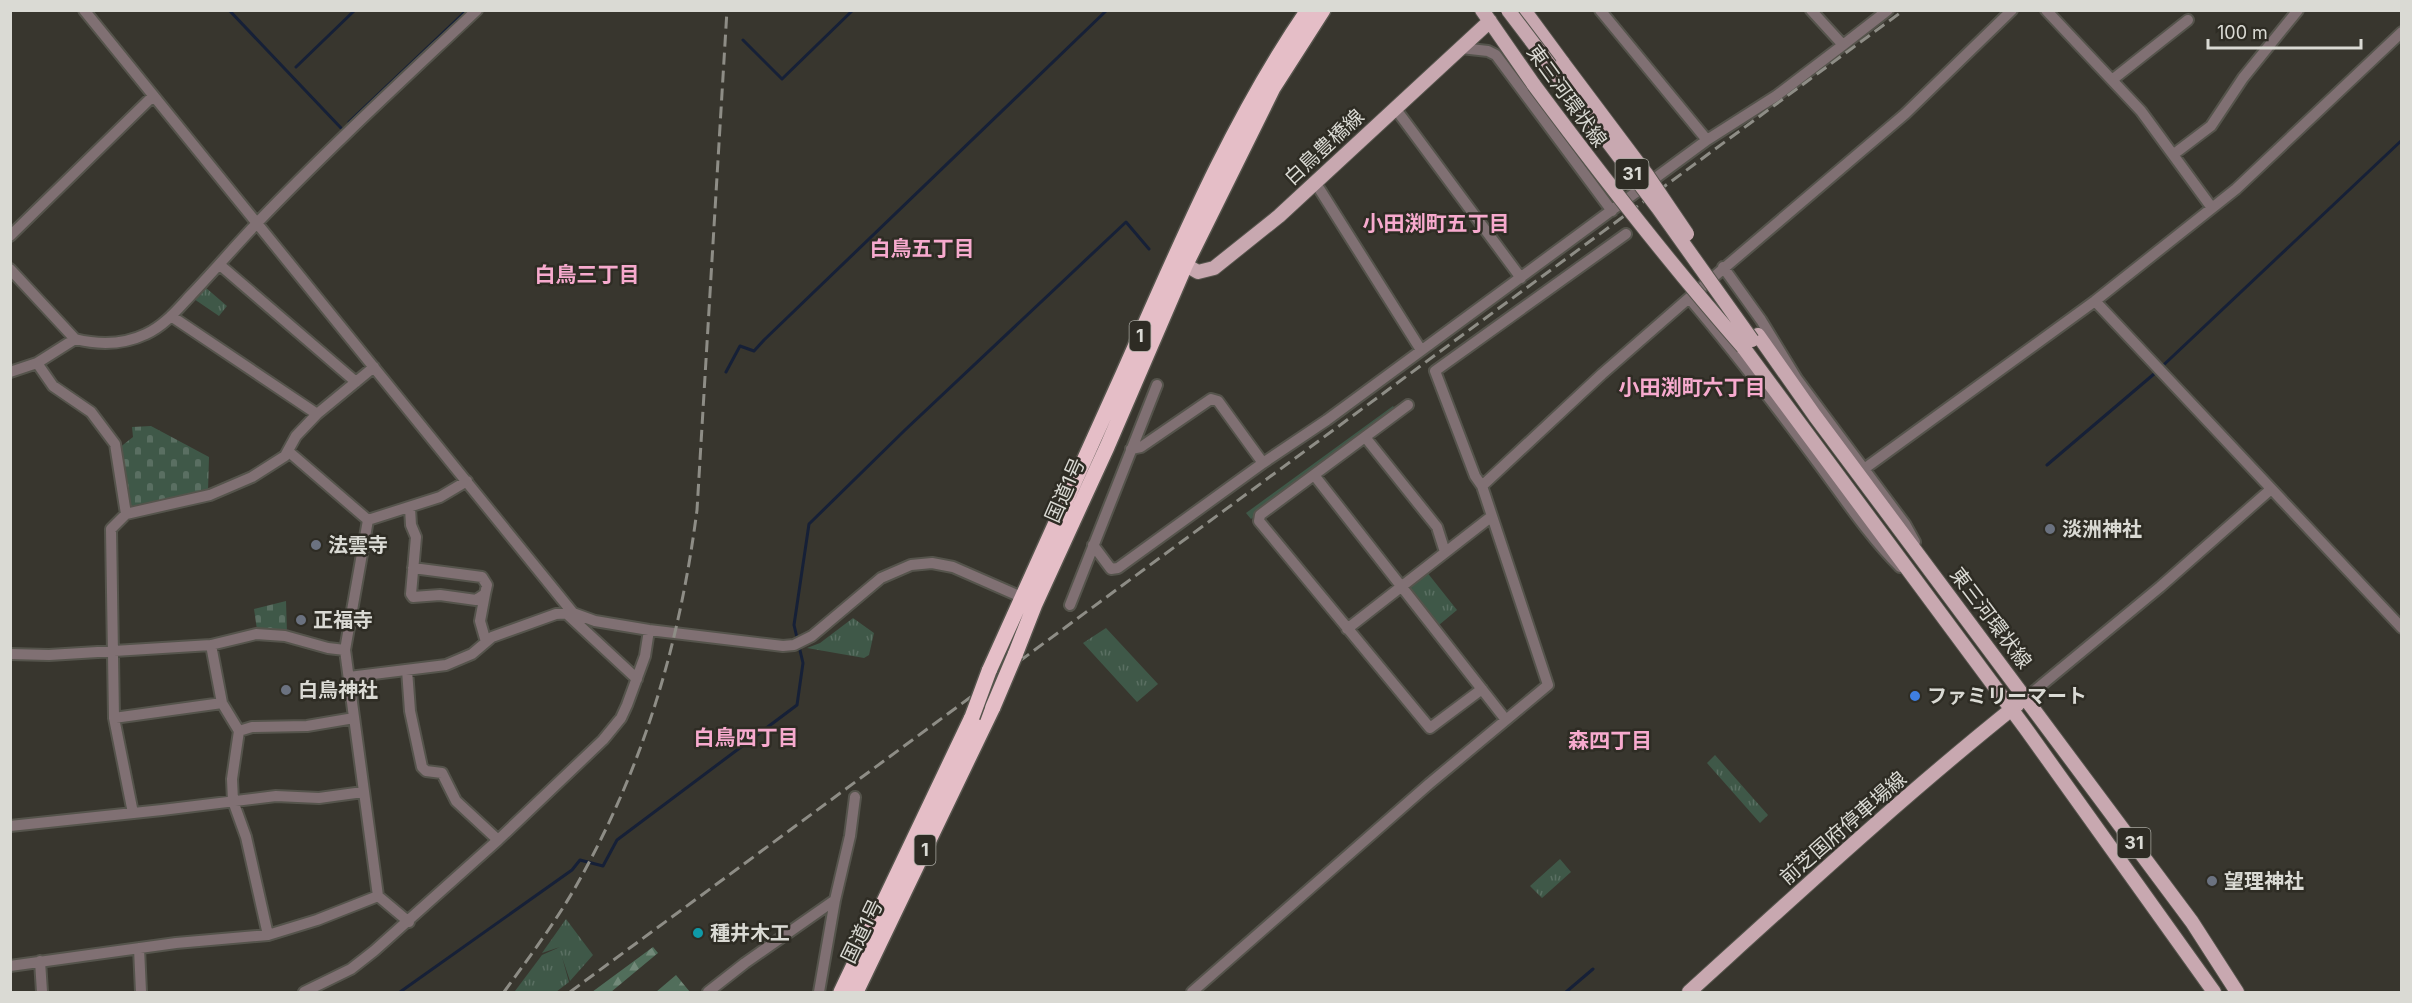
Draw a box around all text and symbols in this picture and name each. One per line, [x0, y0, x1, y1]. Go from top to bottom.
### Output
scale bar [2208, 12, 2361, 50]
text: 100 m [2217, 22, 2268, 43]
street label: 東三河環状線 [1522, 40, 1612, 152]
street label: 白鳥豊橋線 [1279, 104, 1369, 190]
road number: 31 [1616, 159, 1648, 189]
district label: 小田渕町五丁目 [1363, 211, 1510, 236]
district label: 白鳥五丁目 [870, 236, 975, 261]
district label: 白鳥三丁目 [535, 262, 640, 287]
road number: 1 [1130, 321, 1150, 351]
district label: 小田渕町六丁目 [1619, 375, 1766, 400]
street label: 国道1号 [1040, 454, 1090, 526]
place label: 淡洲神社 [2062, 517, 2142, 541]
marker: 淡洲神社 [2043, 522, 2057, 536]
place label: 法雲寺 [328, 533, 388, 557]
marker: 法雲寺 [309, 538, 323, 552]
street label: 東三河環状線 [1945, 563, 2037, 673]
place label: 正福寺 [313, 608, 373, 632]
marker: 正福寺 [294, 613, 308, 627]
place label: 白鳥神社 [298, 678, 378, 702]
marker: 白鳥神社 [279, 683, 293, 697]
place label: ファミリーマート [1927, 684, 2087, 708]
marker: ファミリーマート [1908, 689, 1922, 703]
district label: 白鳥四丁目 [694, 725, 799, 750]
district label: 森四丁目 [1568, 728, 1652, 753]
street label: 前芝国府停車場線 [1775, 766, 1911, 890]
road number: 31 [2118, 828, 2150, 858]
road number: 1 [914, 835, 936, 865]
place label: 望理神社 [2224, 869, 2304, 893]
marker: 望理神社 [2205, 874, 2219, 888]
street label: 国道1号 [836, 895, 888, 967]
place label: 種井木工 [710, 921, 790, 945]
marker: 種井木工 [691, 926, 705, 940]

